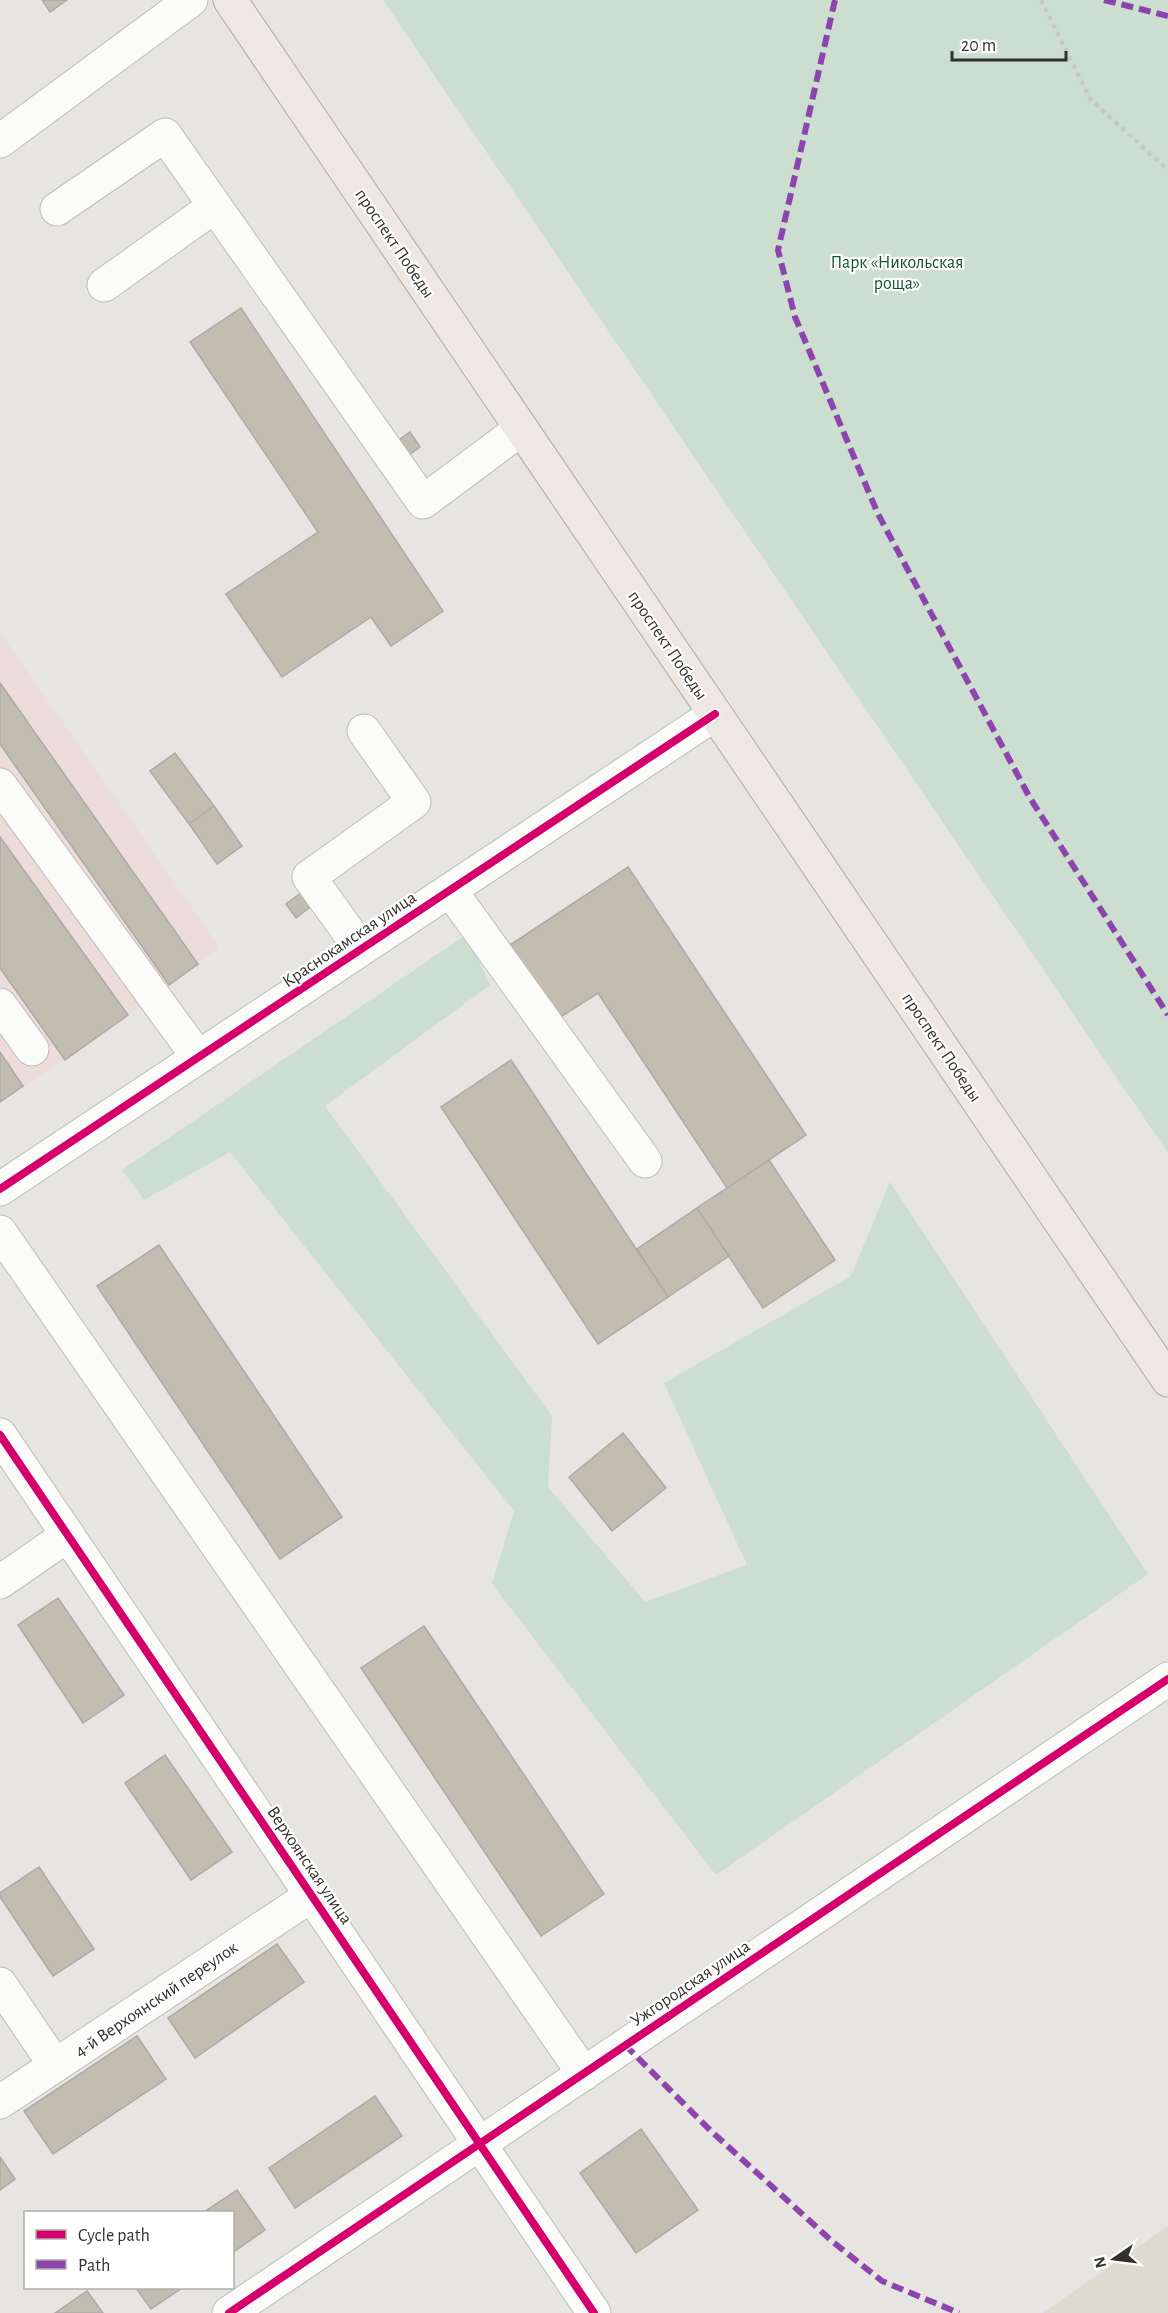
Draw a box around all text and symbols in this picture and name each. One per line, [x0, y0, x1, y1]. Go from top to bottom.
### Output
scale bar [952, 24, 1066, 62]
text: 20 m [961, 37, 996, 55]
street label: проспект Победы [351, 185, 438, 301]
park label: Парк «Никольская роща» [831, 254, 963, 293]
street label: проспект Победы [624, 587, 711, 703]
street label: Краснокамская улица [279, 888, 420, 991]
street label: проспект Победы [898, 989, 985, 1105]
street label: Верхоянская улица [263, 1803, 355, 1928]
street label: Ужгородская улица [628, 1937, 754, 2030]
street label: 4-й Верхоянский переулок [72, 1938, 242, 2061]
legend [24, 2211, 234, 2289]
text: Cycle path [78, 2227, 150, 2245]
north arrow [1084, 2229, 1144, 2289]
text: N [1091, 2255, 1110, 2270]
text: Path [78, 2257, 110, 2275]

